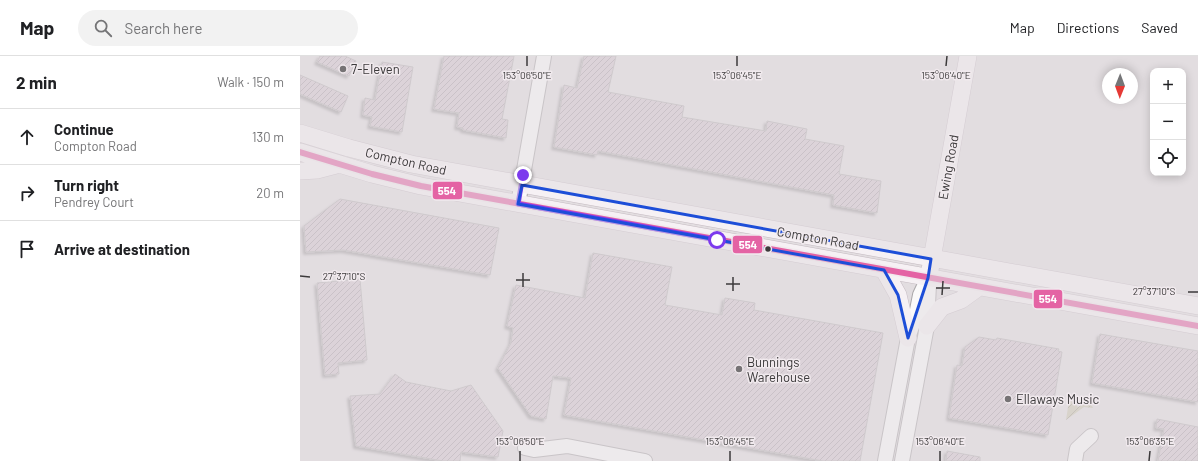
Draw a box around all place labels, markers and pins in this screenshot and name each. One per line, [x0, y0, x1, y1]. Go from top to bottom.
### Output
place label: 7-Eleven [351, 61, 400, 77]
marker: 7-Eleven [338, 64, 348, 74]
unlabelled marker [763, 244, 773, 254]
place label: Bunnings Warehouse [747, 354, 810, 385]
marker: Bunnings Warehouse [734, 364, 744, 374]
place label: Ellaways Music [1016, 391, 1099, 407]
marker: Ellaways Music [1003, 394, 1013, 404]

